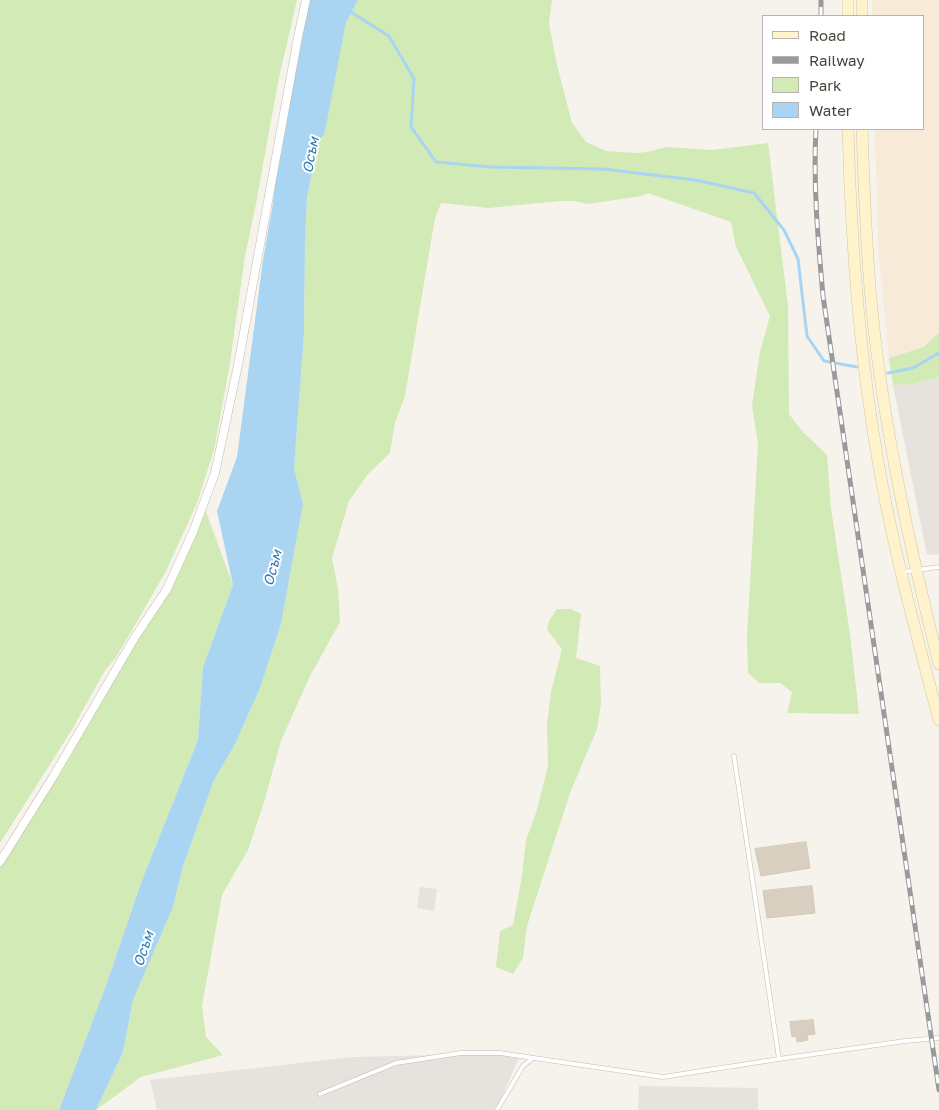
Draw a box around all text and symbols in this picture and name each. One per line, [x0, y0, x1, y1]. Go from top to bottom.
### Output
legend [762, 15, 924, 130]
text: Road [809, 26, 846, 44]
text: Railway [809, 51, 865, 69]
text: Park [809, 76, 841, 94]
text: Water [809, 101, 852, 119]
water label: Осъм [299, 136, 323, 174]
water label: Осъм [260, 548, 286, 588]
water label: Осъм [130, 929, 158, 969]

